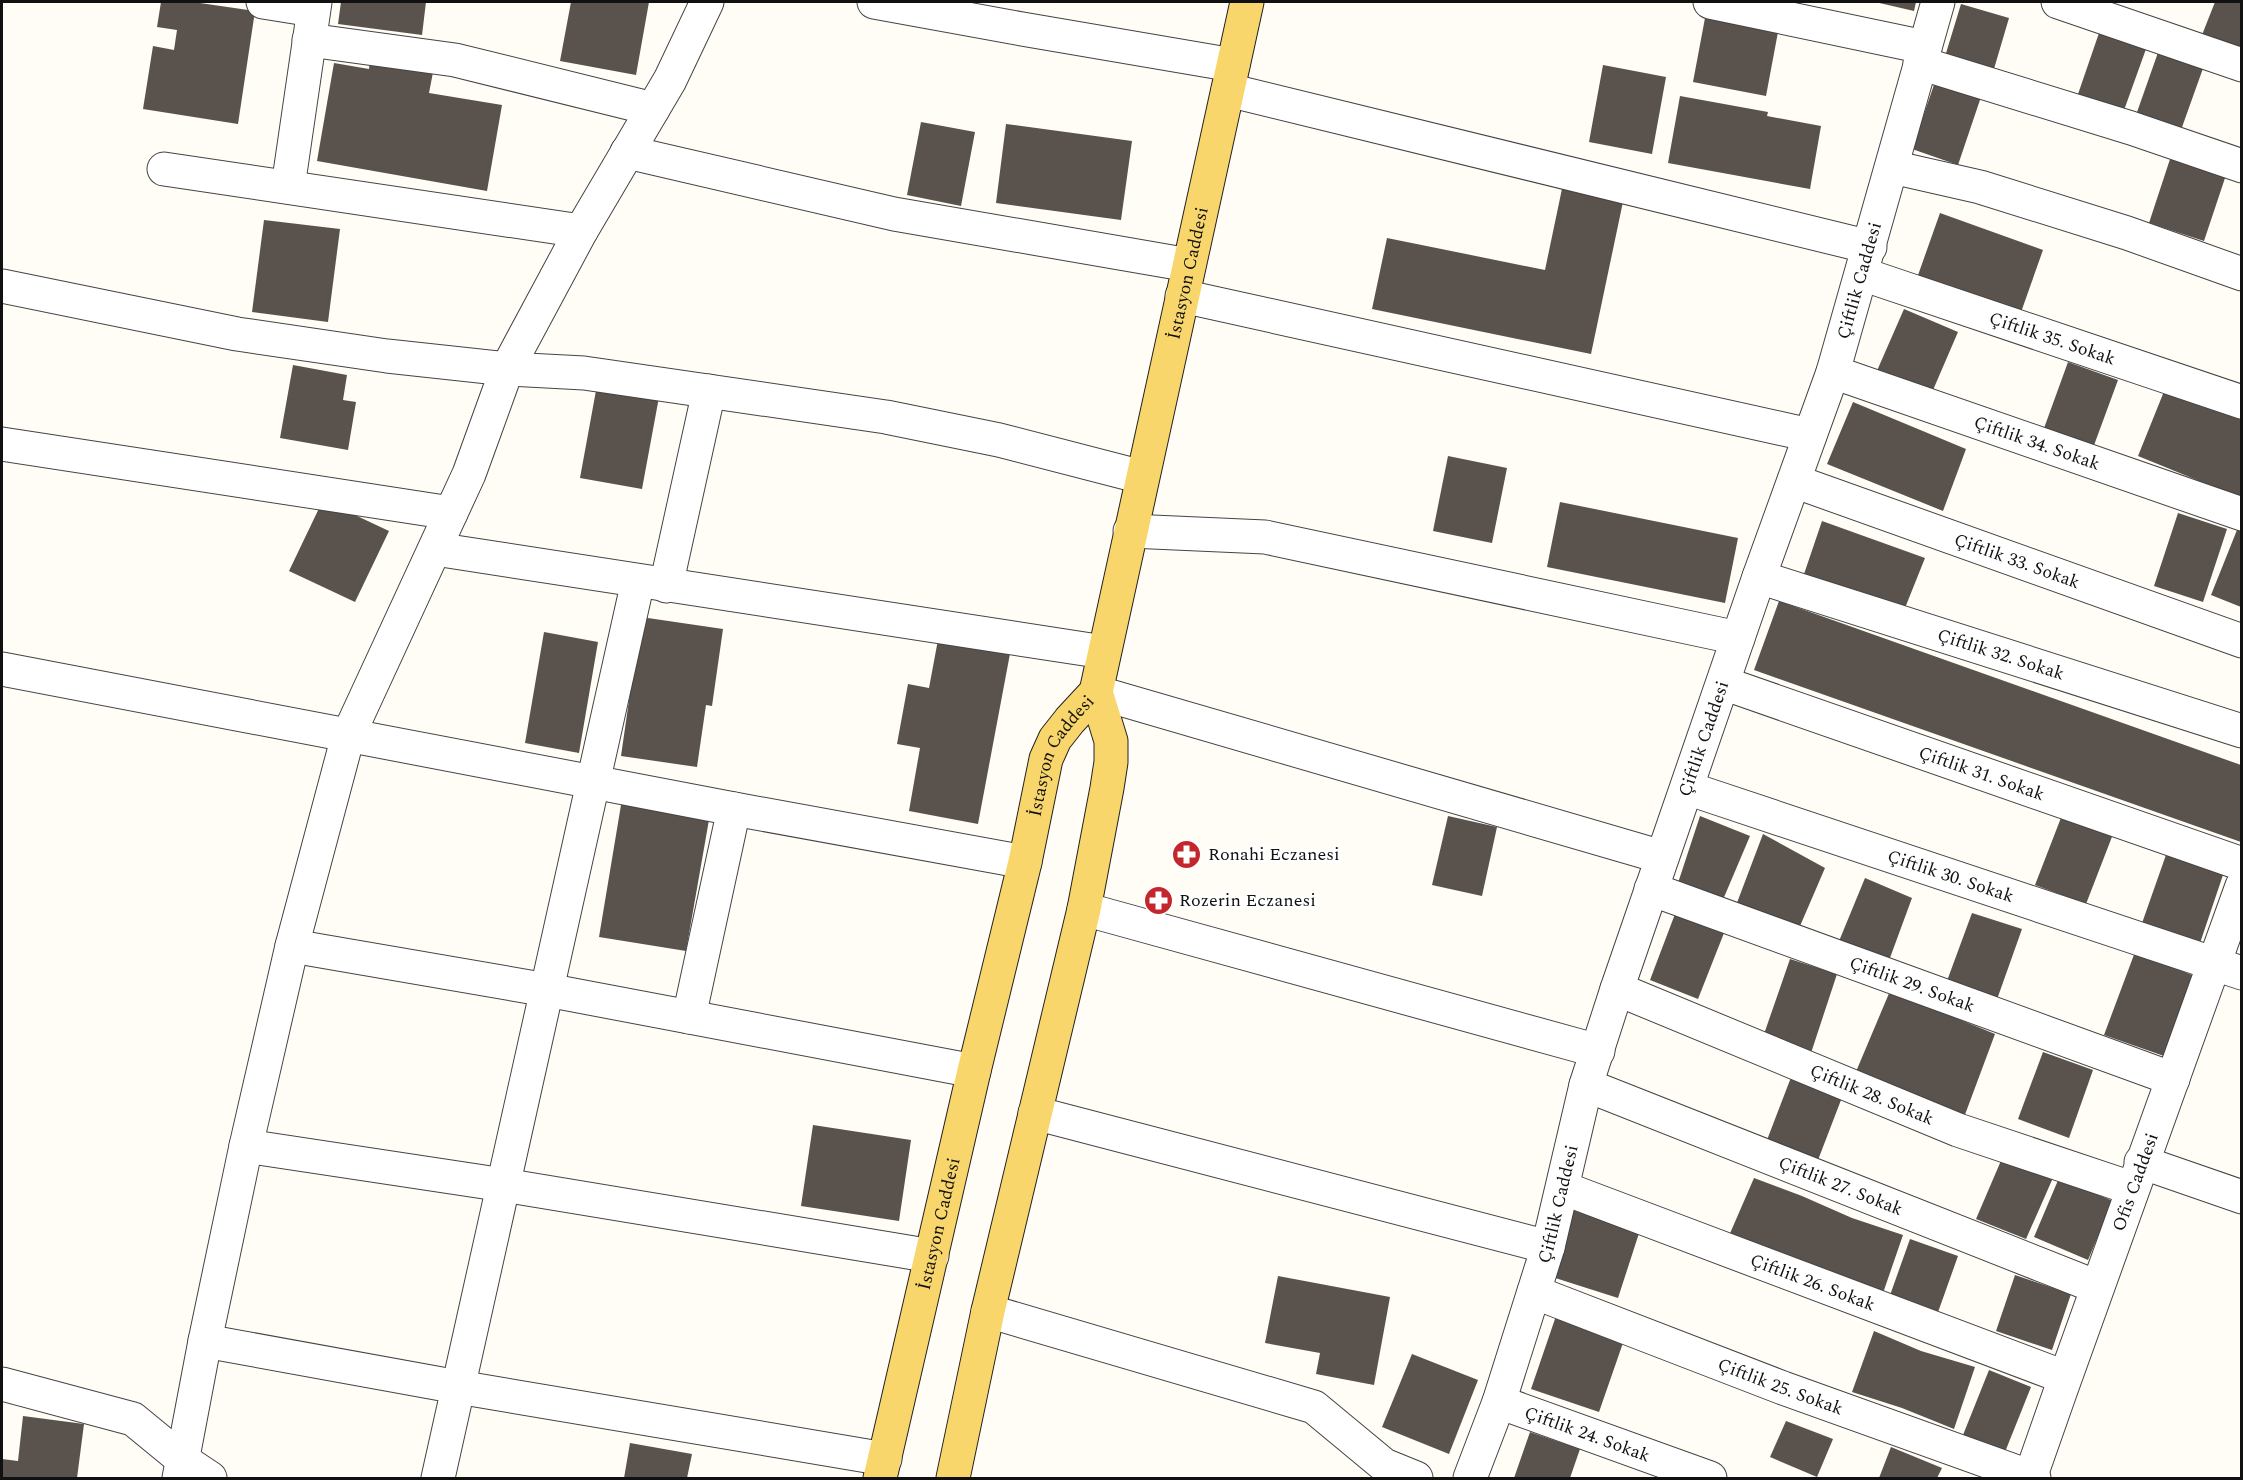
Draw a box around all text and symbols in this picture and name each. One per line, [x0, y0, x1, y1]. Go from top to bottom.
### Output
street label: İstasyon Caddesi [1160, 204, 1215, 342]
street label: Çiftlik Caddesi [1829, 219, 1888, 342]
street label: Çiftlik 35. Sokak [1986, 304, 2119, 372]
street label: Çiftlik 34. Sokak [1970, 408, 2104, 477]
street label: Çiftlik 33. Sokak [1951, 526, 2084, 596]
street label: Çiftlik 32. Sokak [1934, 621, 2068, 687]
street label: Çiftlik Caddesi [1671, 677, 1736, 800]
street label: İstasyon Caddesi [1021, 688, 1101, 819]
street label: Çiftlik 31. Sokak [1915, 739, 2048, 808]
pharmacy icon: Ronahi Eczanesi [1171, 838, 1203, 870]
place label: Ronahi Eczanesi [1208, 841, 1340, 868]
street label: Çiftlik 30. Sokak [1884, 842, 2018, 910]
pharmacy icon: Rozerin Eczanesi [1142, 884, 1174, 916]
place label: Rozerin Eczanesi [1179, 887, 1316, 914]
street label: Çiftlik 29. Sokak [1846, 949, 1979, 1019]
street label: Çiftlik 28. Sokak [1806, 1057, 1938, 1132]
street label: Ofis Caddesi [2105, 1129, 2165, 1235]
street label: Çiftlik Caddesi [1530, 1142, 1585, 1267]
street label: Çiftlik 27. Sokak [1775, 1149, 1907, 1223]
street label: İstasyon Caddesi [910, 1155, 967, 1293]
street label: Çiftlik 26. Sokak [1746, 1246, 1879, 1318]
street label: Çiftlik 25. Sokak [1714, 1351, 1847, 1422]
street label: Çiftlik 24. Sokak [1521, 1399, 1654, 1469]

